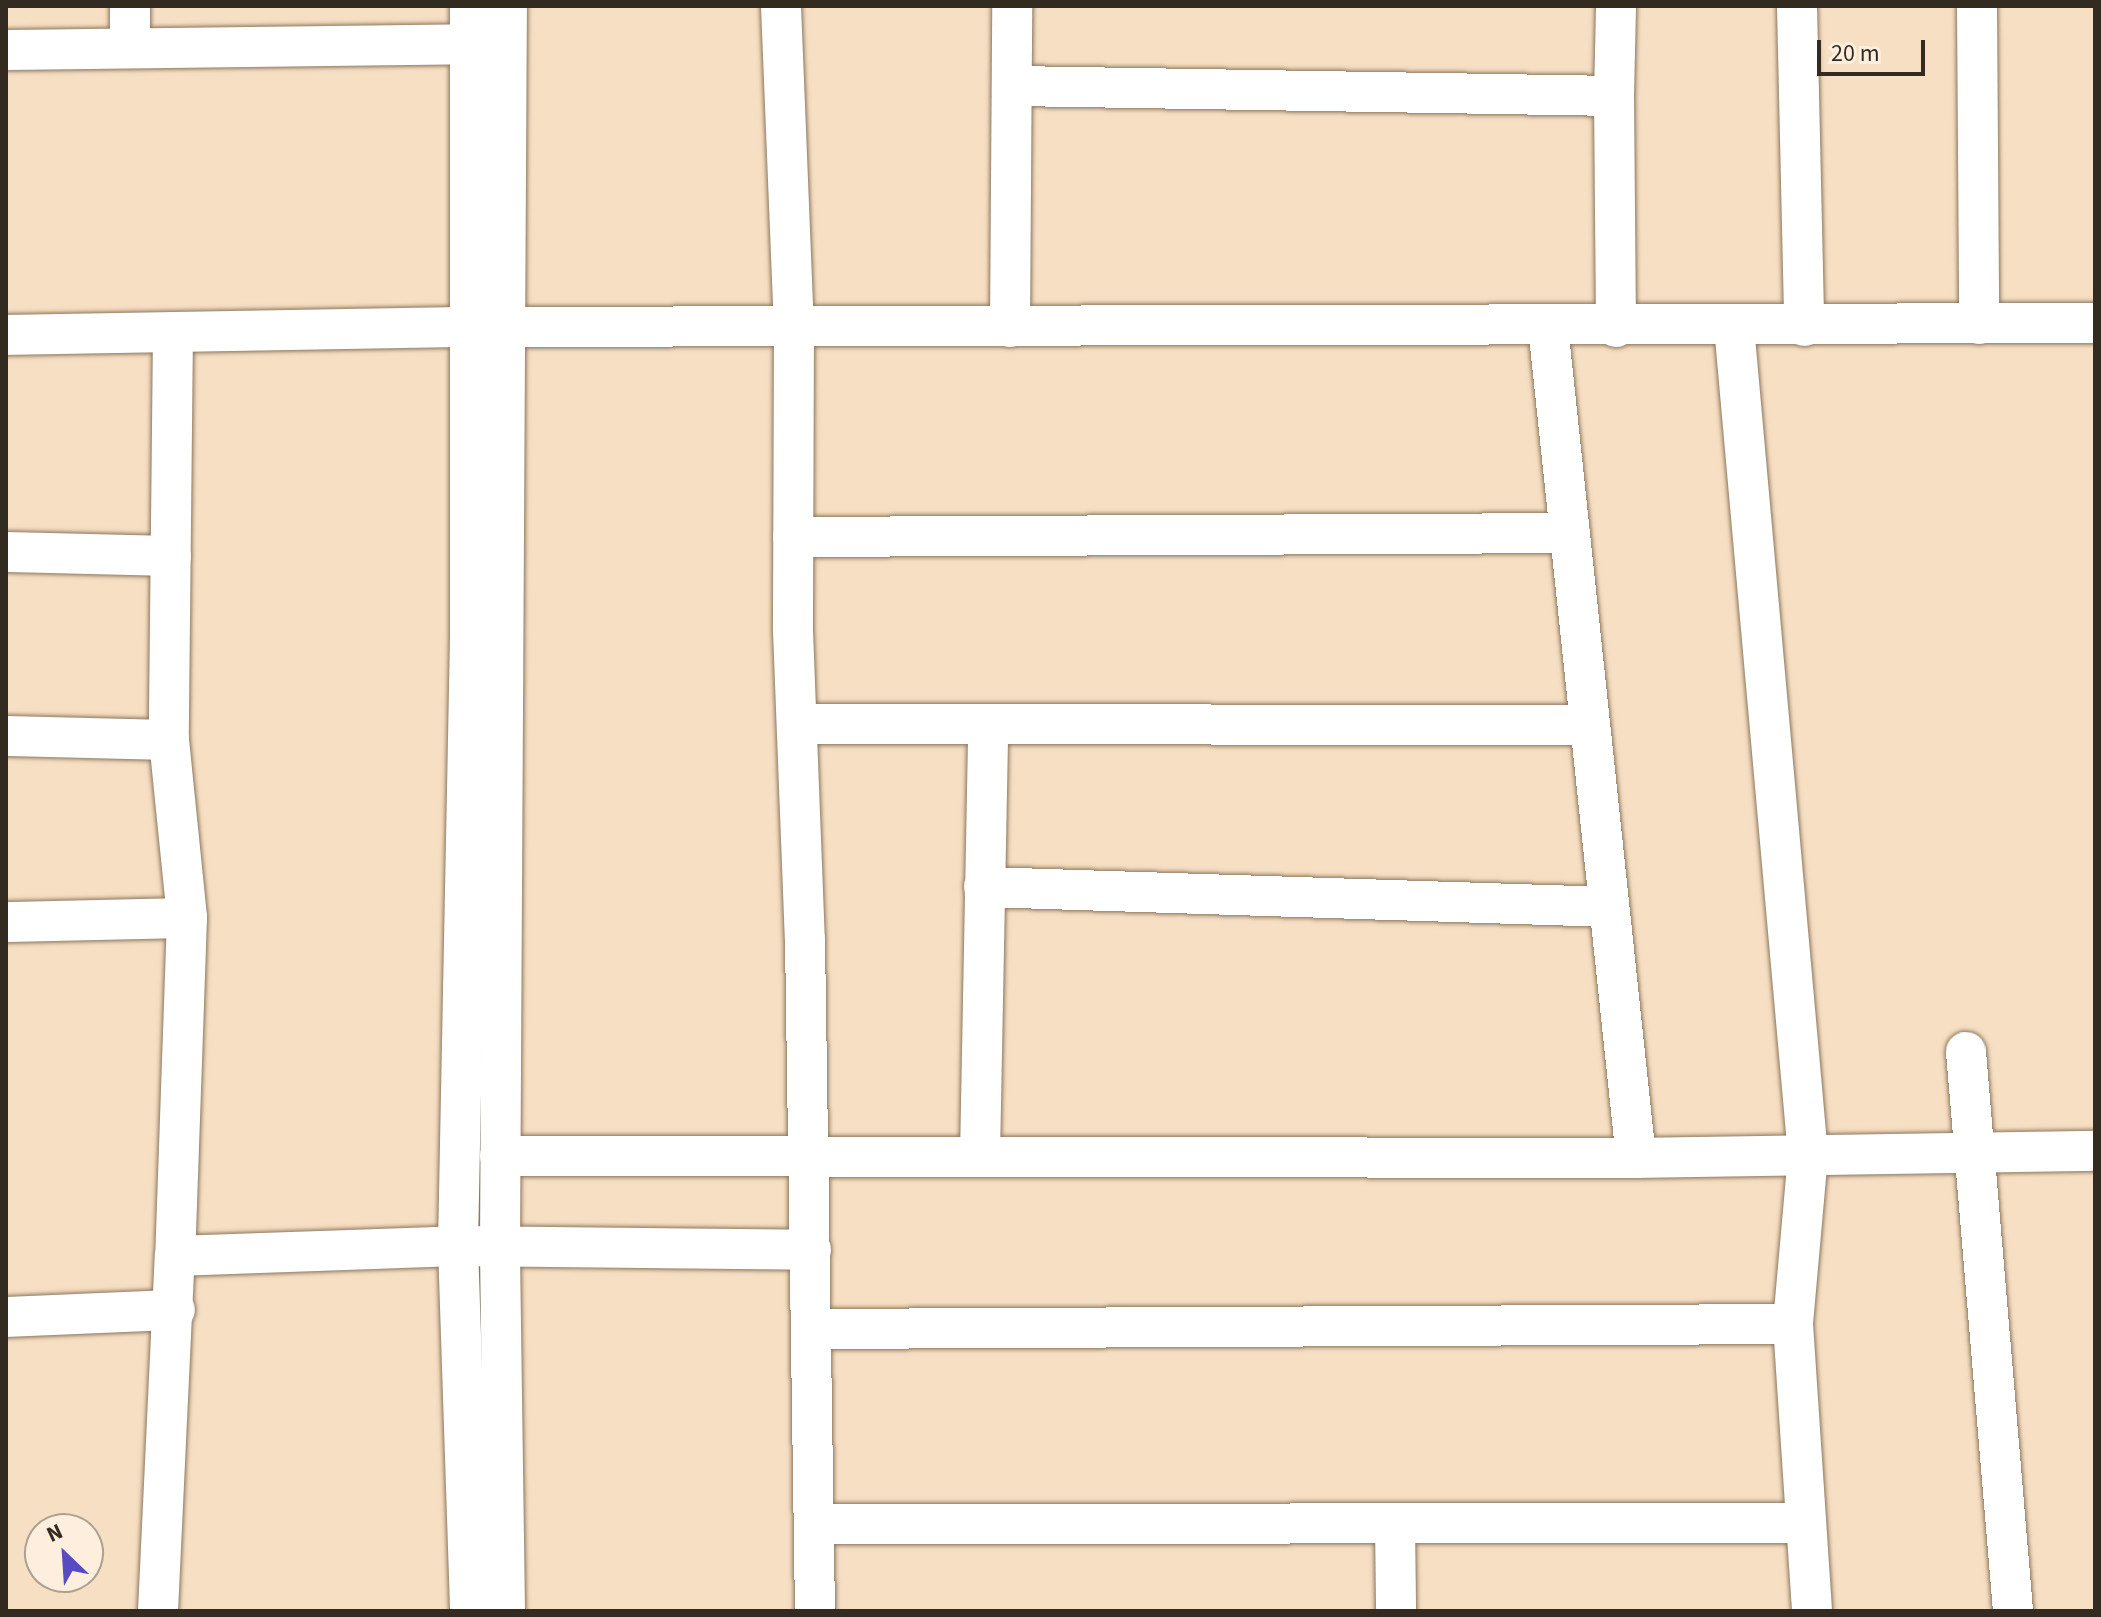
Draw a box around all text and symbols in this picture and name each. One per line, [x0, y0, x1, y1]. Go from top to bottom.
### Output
scale bar [1821, 24, 1929, 74]
text: 20 m [1831, 36, 1880, 71]
north arrow [24, 1513, 104, 1593]
text: N [41, 1515, 68, 1551]

